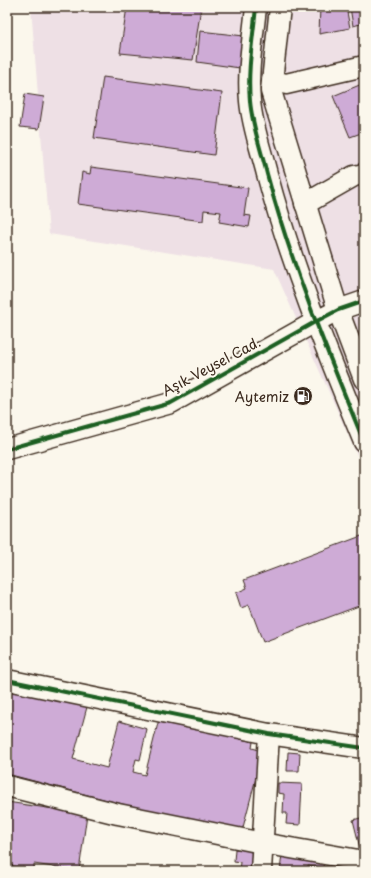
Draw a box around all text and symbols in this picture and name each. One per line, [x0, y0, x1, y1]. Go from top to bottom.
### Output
street label: Aşık Veysel Cad. [158, 331, 264, 401]
fuel station icon: Aytemiz [292, 385, 314, 407]
place label: Aytemiz [235, 386, 289, 407]

